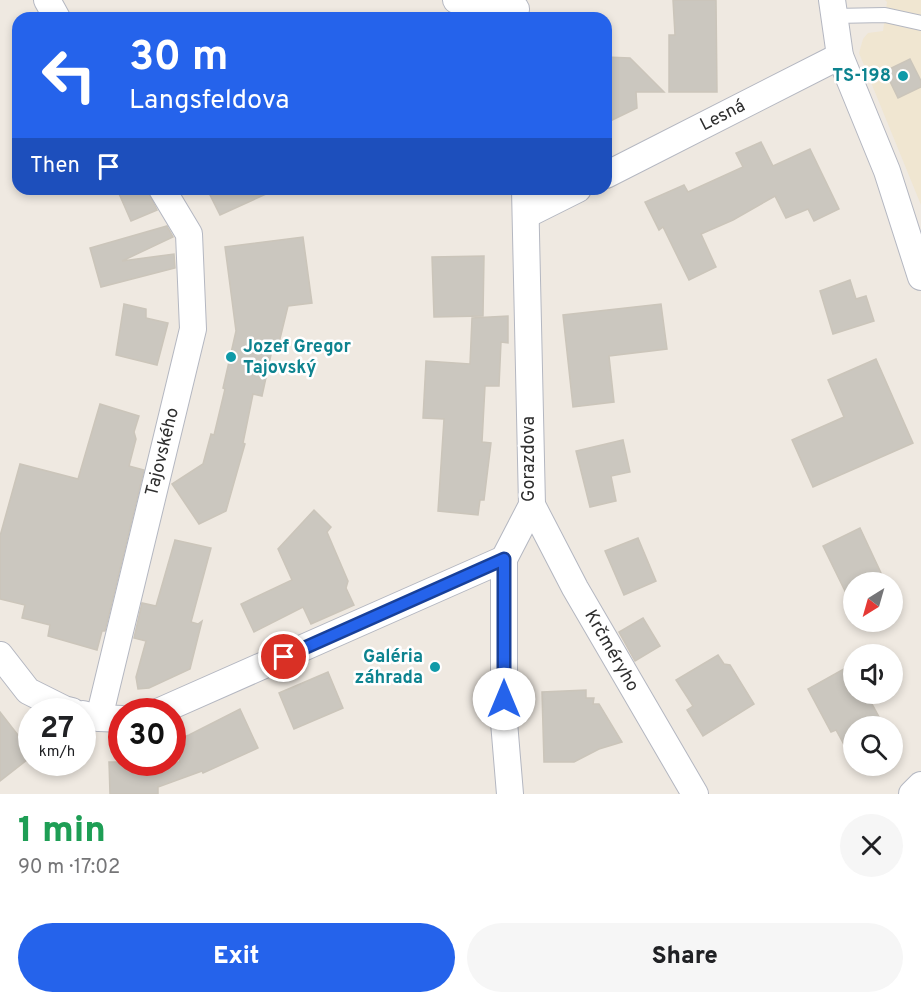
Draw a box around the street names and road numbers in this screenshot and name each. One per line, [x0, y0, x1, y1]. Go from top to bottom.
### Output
street label: Lesná [697, 95, 749, 137]
street label: Tajovského [141, 405, 185, 499]
street label: Gorazdova [518, 416, 541, 502]
street label: Krčméryho [578, 606, 644, 696]

